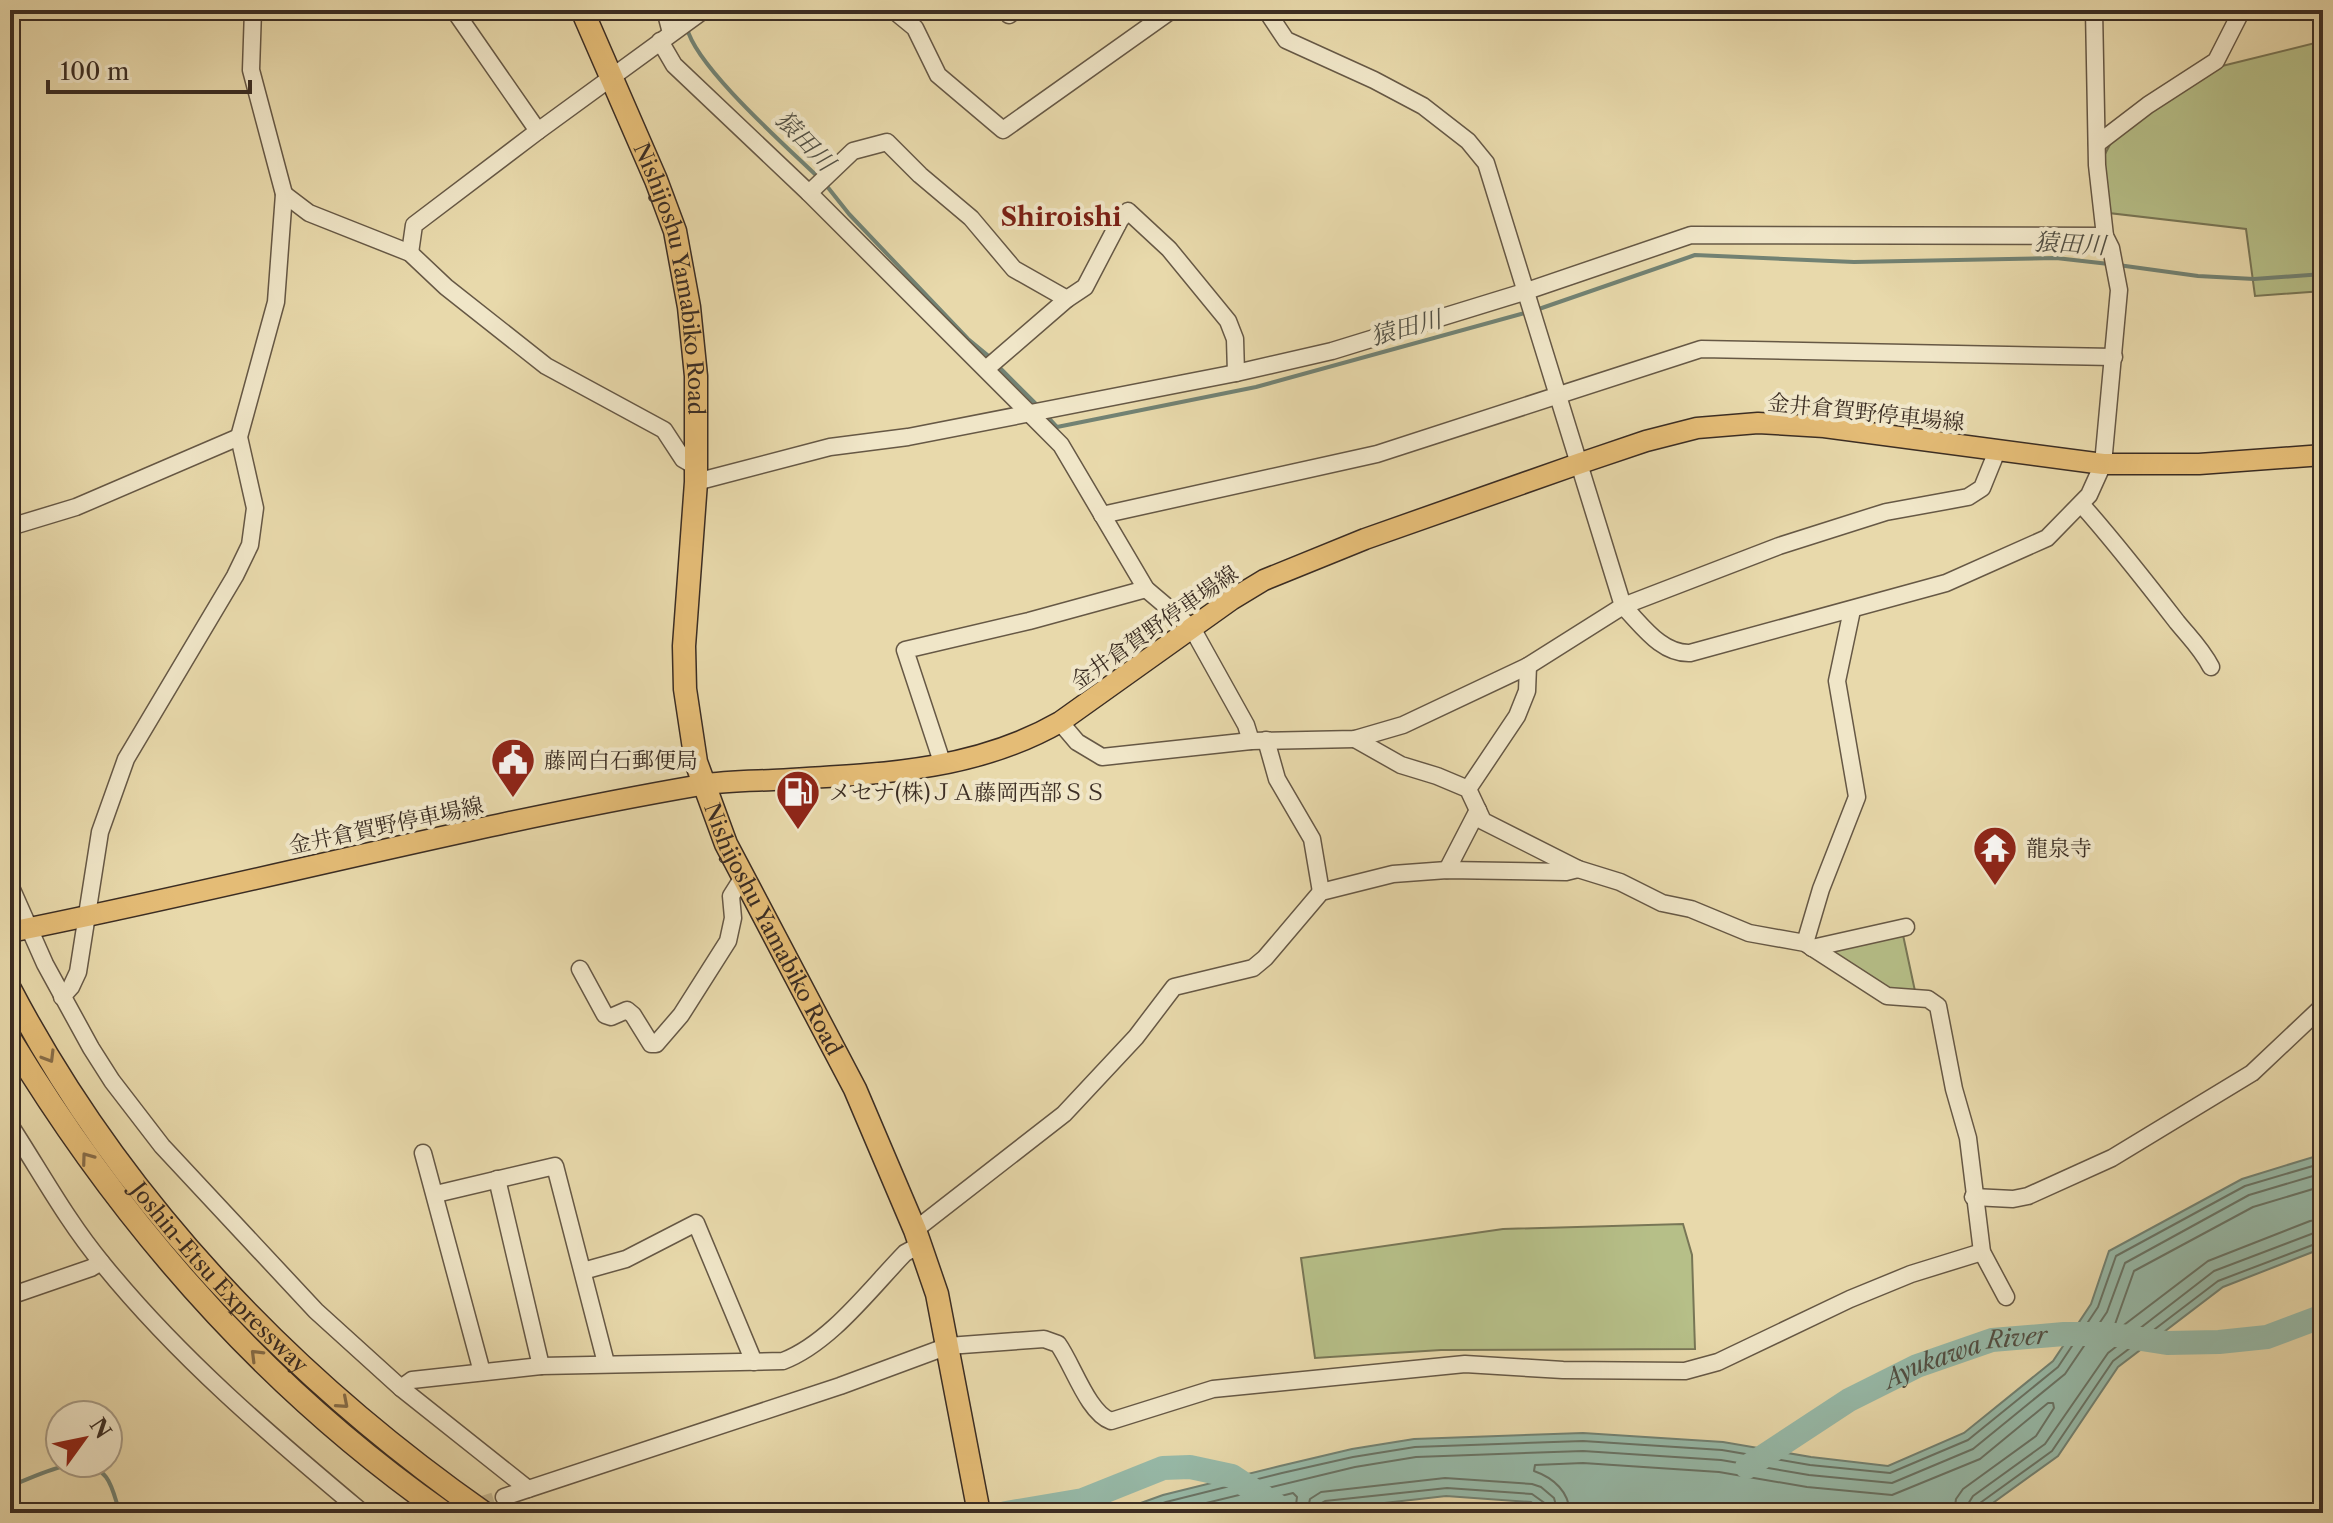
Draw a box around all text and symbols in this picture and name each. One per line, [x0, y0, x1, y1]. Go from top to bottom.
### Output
scale bar [48, 44, 250, 94]
text: 100 m [60, 57, 129, 86]
water label: 猿田川 [770, 105, 843, 179]
street label: Nishijoshu Yamabiko Road [628, 139, 709, 415]
district label: Shiroishi [1000, 201, 1122, 233]
water label: 猿田川 [2033, 227, 2110, 260]
water label: 猿田川 [1367, 303, 1447, 351]
street label: 金井倉賀野停車場線 [1766, 389, 1966, 436]
street label: 金井倉賀野停車場線 [1065, 560, 1243, 695]
public building icon: 藤岡白石郵便局 [489, 736, 537, 799]
place label: 藤岡白石郵便局 [544, 747, 698, 774]
fuel station icon: メセナ(株)ＪＡ藤岡西部ＳＳ [774, 768, 822, 831]
place label: メセナ(株)ＪＡ藤岡西部ＳＳ [829, 779, 1106, 806]
street label: 金井倉賀野停車場線 [286, 792, 486, 859]
street label: Nishijoshu Yamabiko Road [698, 799, 848, 1060]
temple icon: 龍泉寺 [1971, 824, 2019, 887]
place label: 龍泉寺 [2026, 835, 2092, 862]
one-way arrow [39, 1048, 54, 1063]
one-way arrow [82, 1153, 97, 1167]
street label: Joshin-Etsu Expressway [123, 1175, 314, 1379]
water label: Ayukawa River [1875, 1320, 2051, 1396]
one-way arrow [251, 1350, 265, 1364]
one-way arrow [333, 1393, 348, 1408]
north arrow [44, 1399, 124, 1479]
text: N [84, 1413, 117, 1444]

